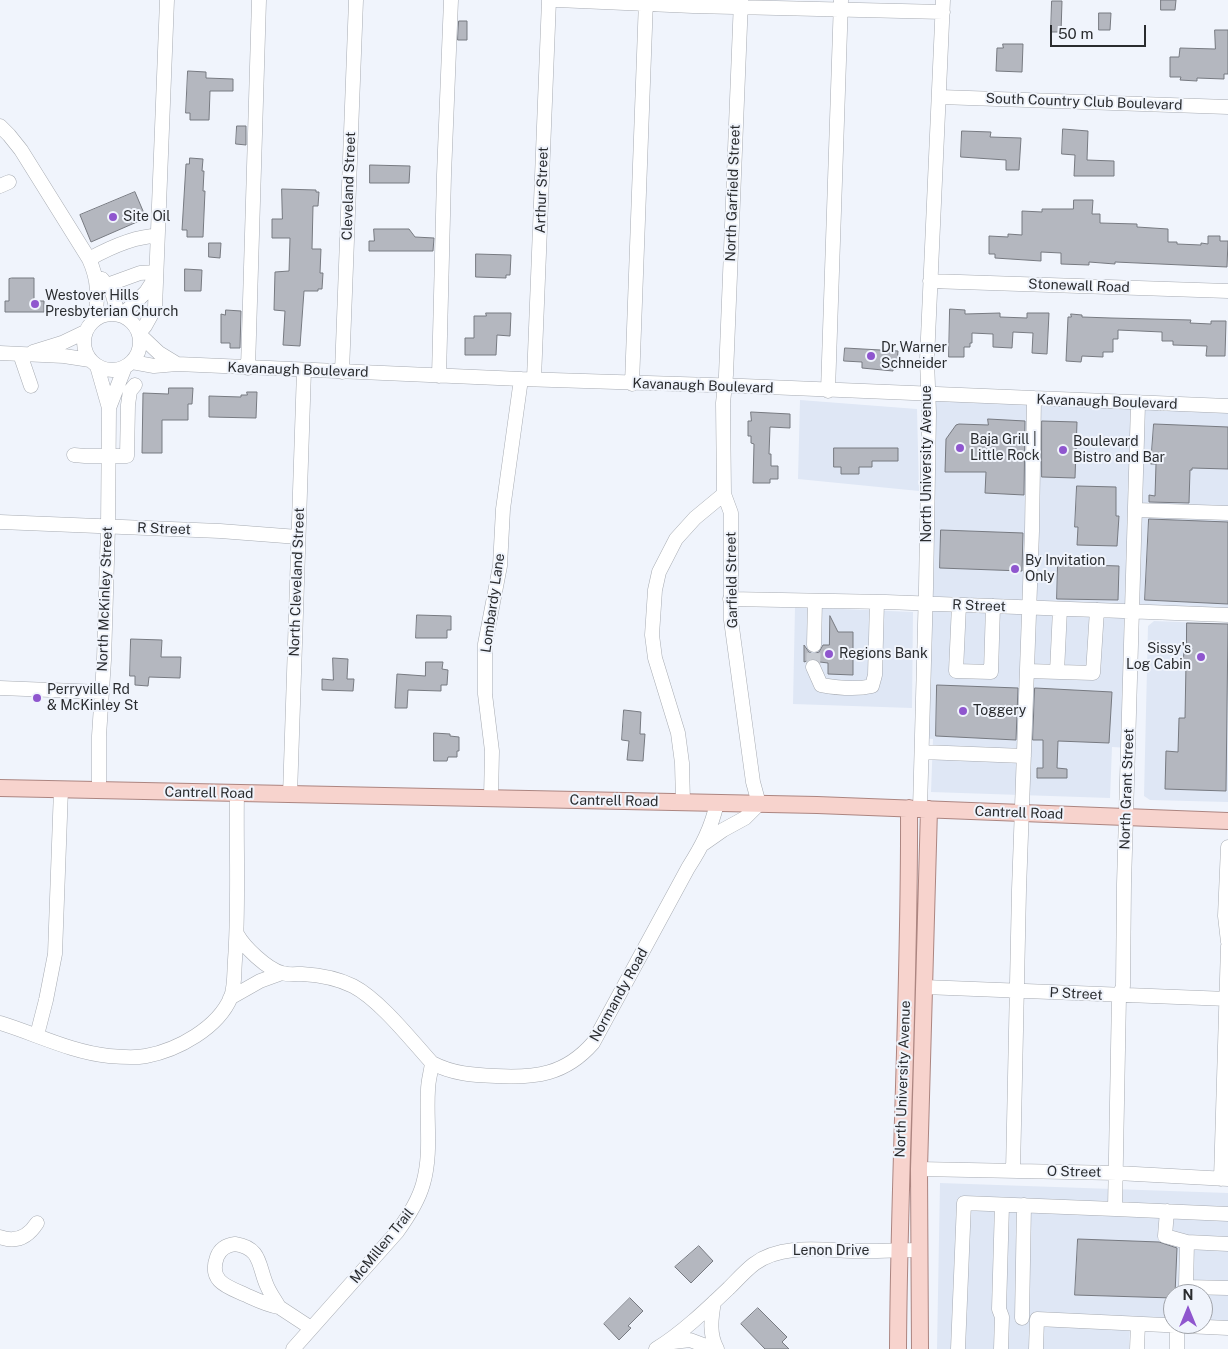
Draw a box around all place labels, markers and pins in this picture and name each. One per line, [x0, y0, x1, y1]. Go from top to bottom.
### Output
place label: Site Oil [123, 209, 170, 225]
marker: Site Oil [107, 211, 119, 223]
place label: Westover Hills Presbyterian Church [45, 288, 178, 321]
marker: Westover Hills Presbyterian Church [29, 298, 41, 310]
place label: Dr Warner Schneider [881, 340, 947, 372]
marker: Dr Warner Schneider [865, 350, 877, 362]
place label: Baja Grill | Little Rock [970, 432, 1040, 464]
place label: Boulevard Bistro and Bar [1073, 434, 1165, 467]
marker: Baja Grill | Little Rock [954, 442, 966, 454]
marker: Boulevard Bistro and Bar [1057, 444, 1069, 456]
place label: By Invitation Only [1025, 553, 1105, 586]
marker: By Invitation Only [1009, 563, 1021, 575]
place label: Sissy's Log Cabin [1126, 641, 1191, 674]
place label: Regions Bank [839, 646, 928, 662]
marker: Regions Bank [823, 648, 835, 660]
marker: Sissy's Log Cabin [1195, 651, 1207, 663]
place label: Perryville Rd & McKinley St [47, 682, 138, 714]
marker: Perryville Rd & McKinley St [31, 692, 43, 704]
place label: Toggery [973, 703, 1026, 719]
marker: Toggery [957, 705, 969, 717]

